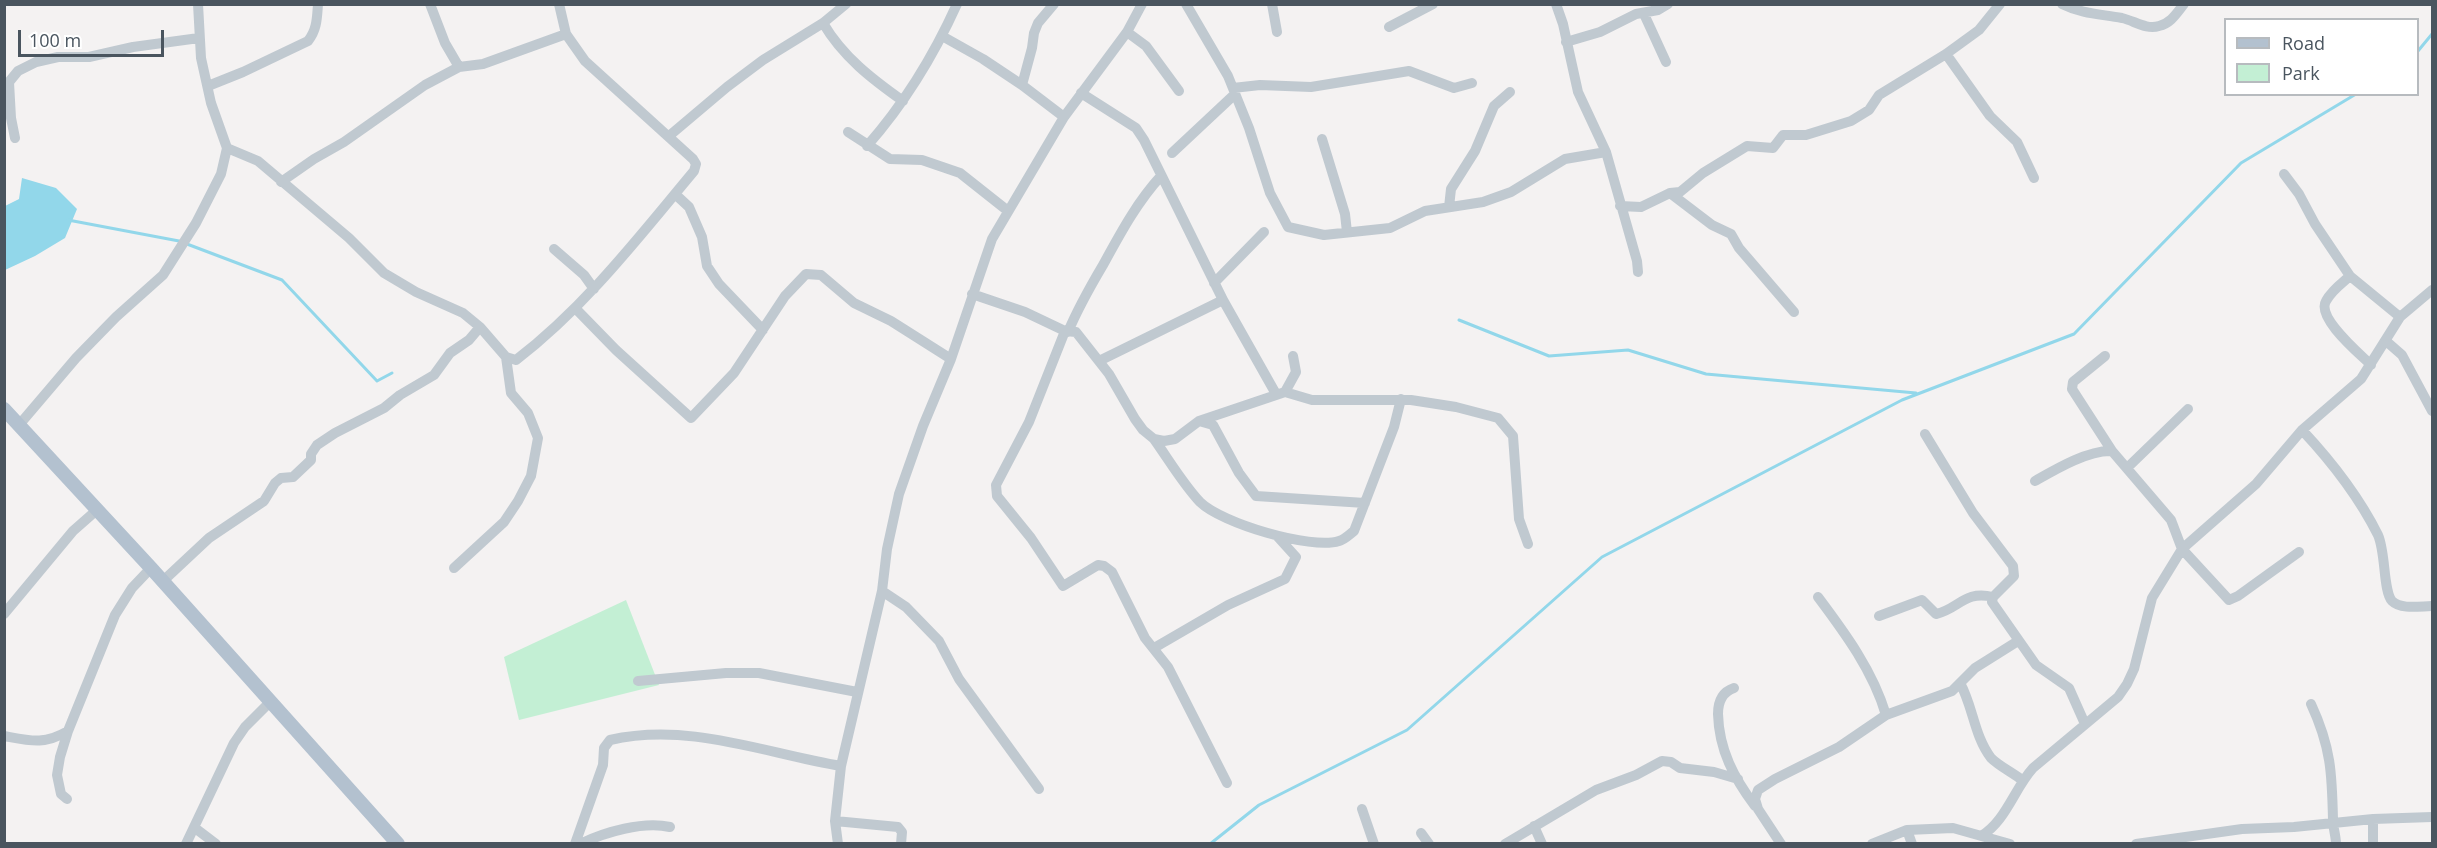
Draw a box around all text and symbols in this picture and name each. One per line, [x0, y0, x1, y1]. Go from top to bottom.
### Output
scale bar [21, 18, 166, 56]
legend [2224, 18, 2419, 96]
text: 100 m [29, 28, 81, 52]
text: Road [2282, 31, 2325, 55]
text: Park [2282, 61, 2320, 85]

